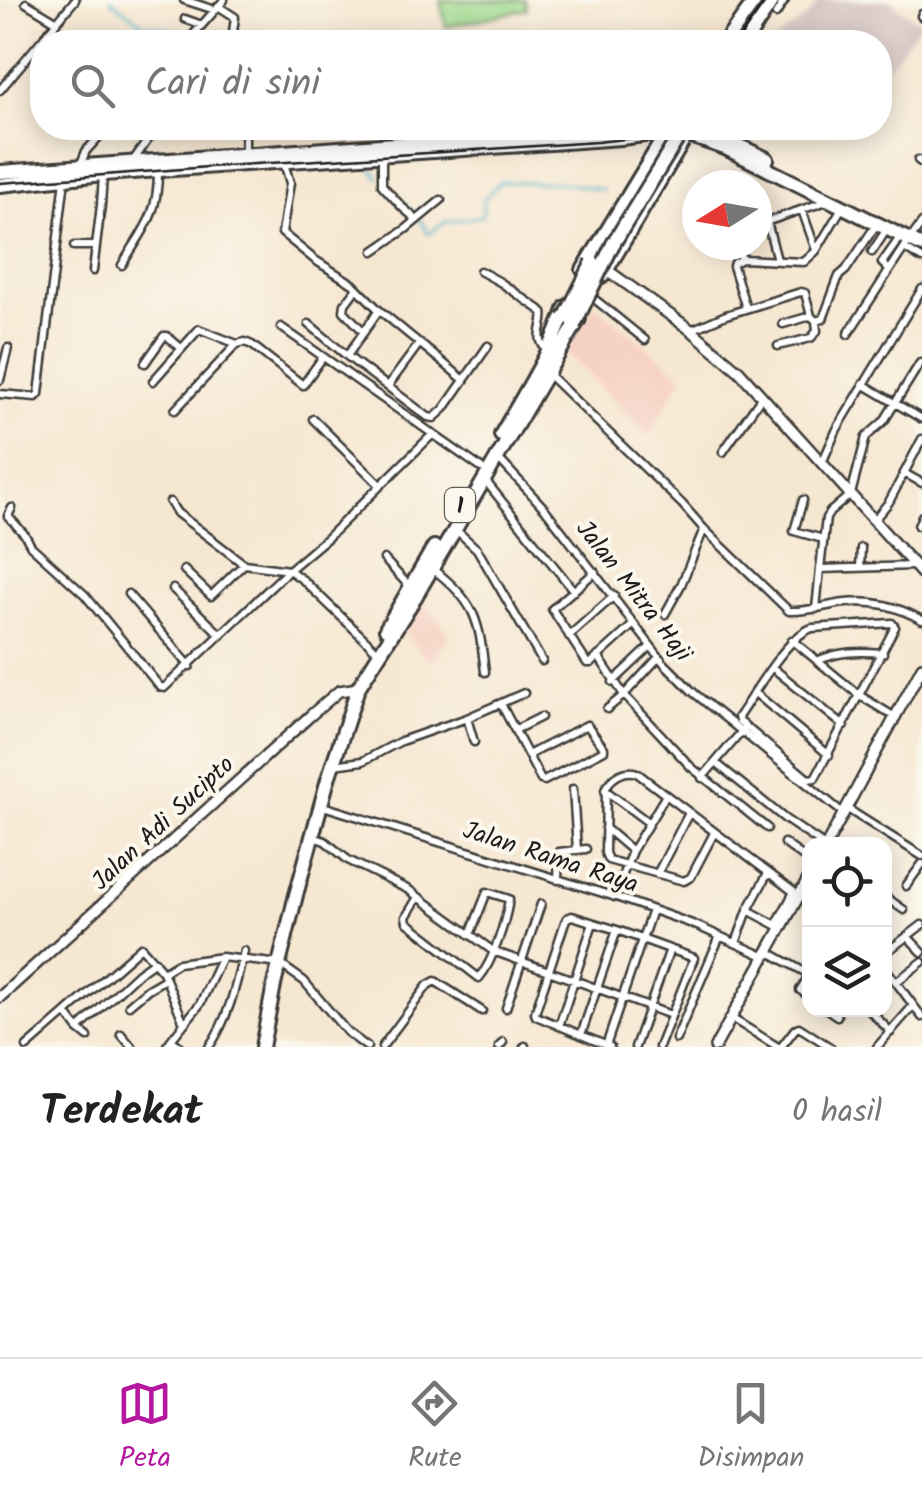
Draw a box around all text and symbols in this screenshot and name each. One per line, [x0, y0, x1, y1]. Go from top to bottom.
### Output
search box [30, 30, 892, 140]
text: Cari di sini [145, 55, 320, 115]
icon: search [65, 58, 120, 113]
north arrow [682, 170, 772, 260]
road number: 1 [445, 488, 475, 522]
street label: Jalan Mitra Haji [565, 512, 702, 672]
street label: Jalan Adi Sucipto [83, 746, 244, 901]
street label: Jalan Rama Raya [457, 811, 643, 905]
map controls [802, 837, 892, 1017]
button: locate [802, 837, 892, 927]
button: layers [802, 927, 892, 1017]
text: Terdekat [40, 1079, 203, 1146]
text: 0 hasil [792, 1087, 882, 1138]
tab: Peta [117, 1376, 172, 1481]
tab: Rute [407, 1376, 462, 1481]
tab: Disimpan [697, 1376, 805, 1481]

